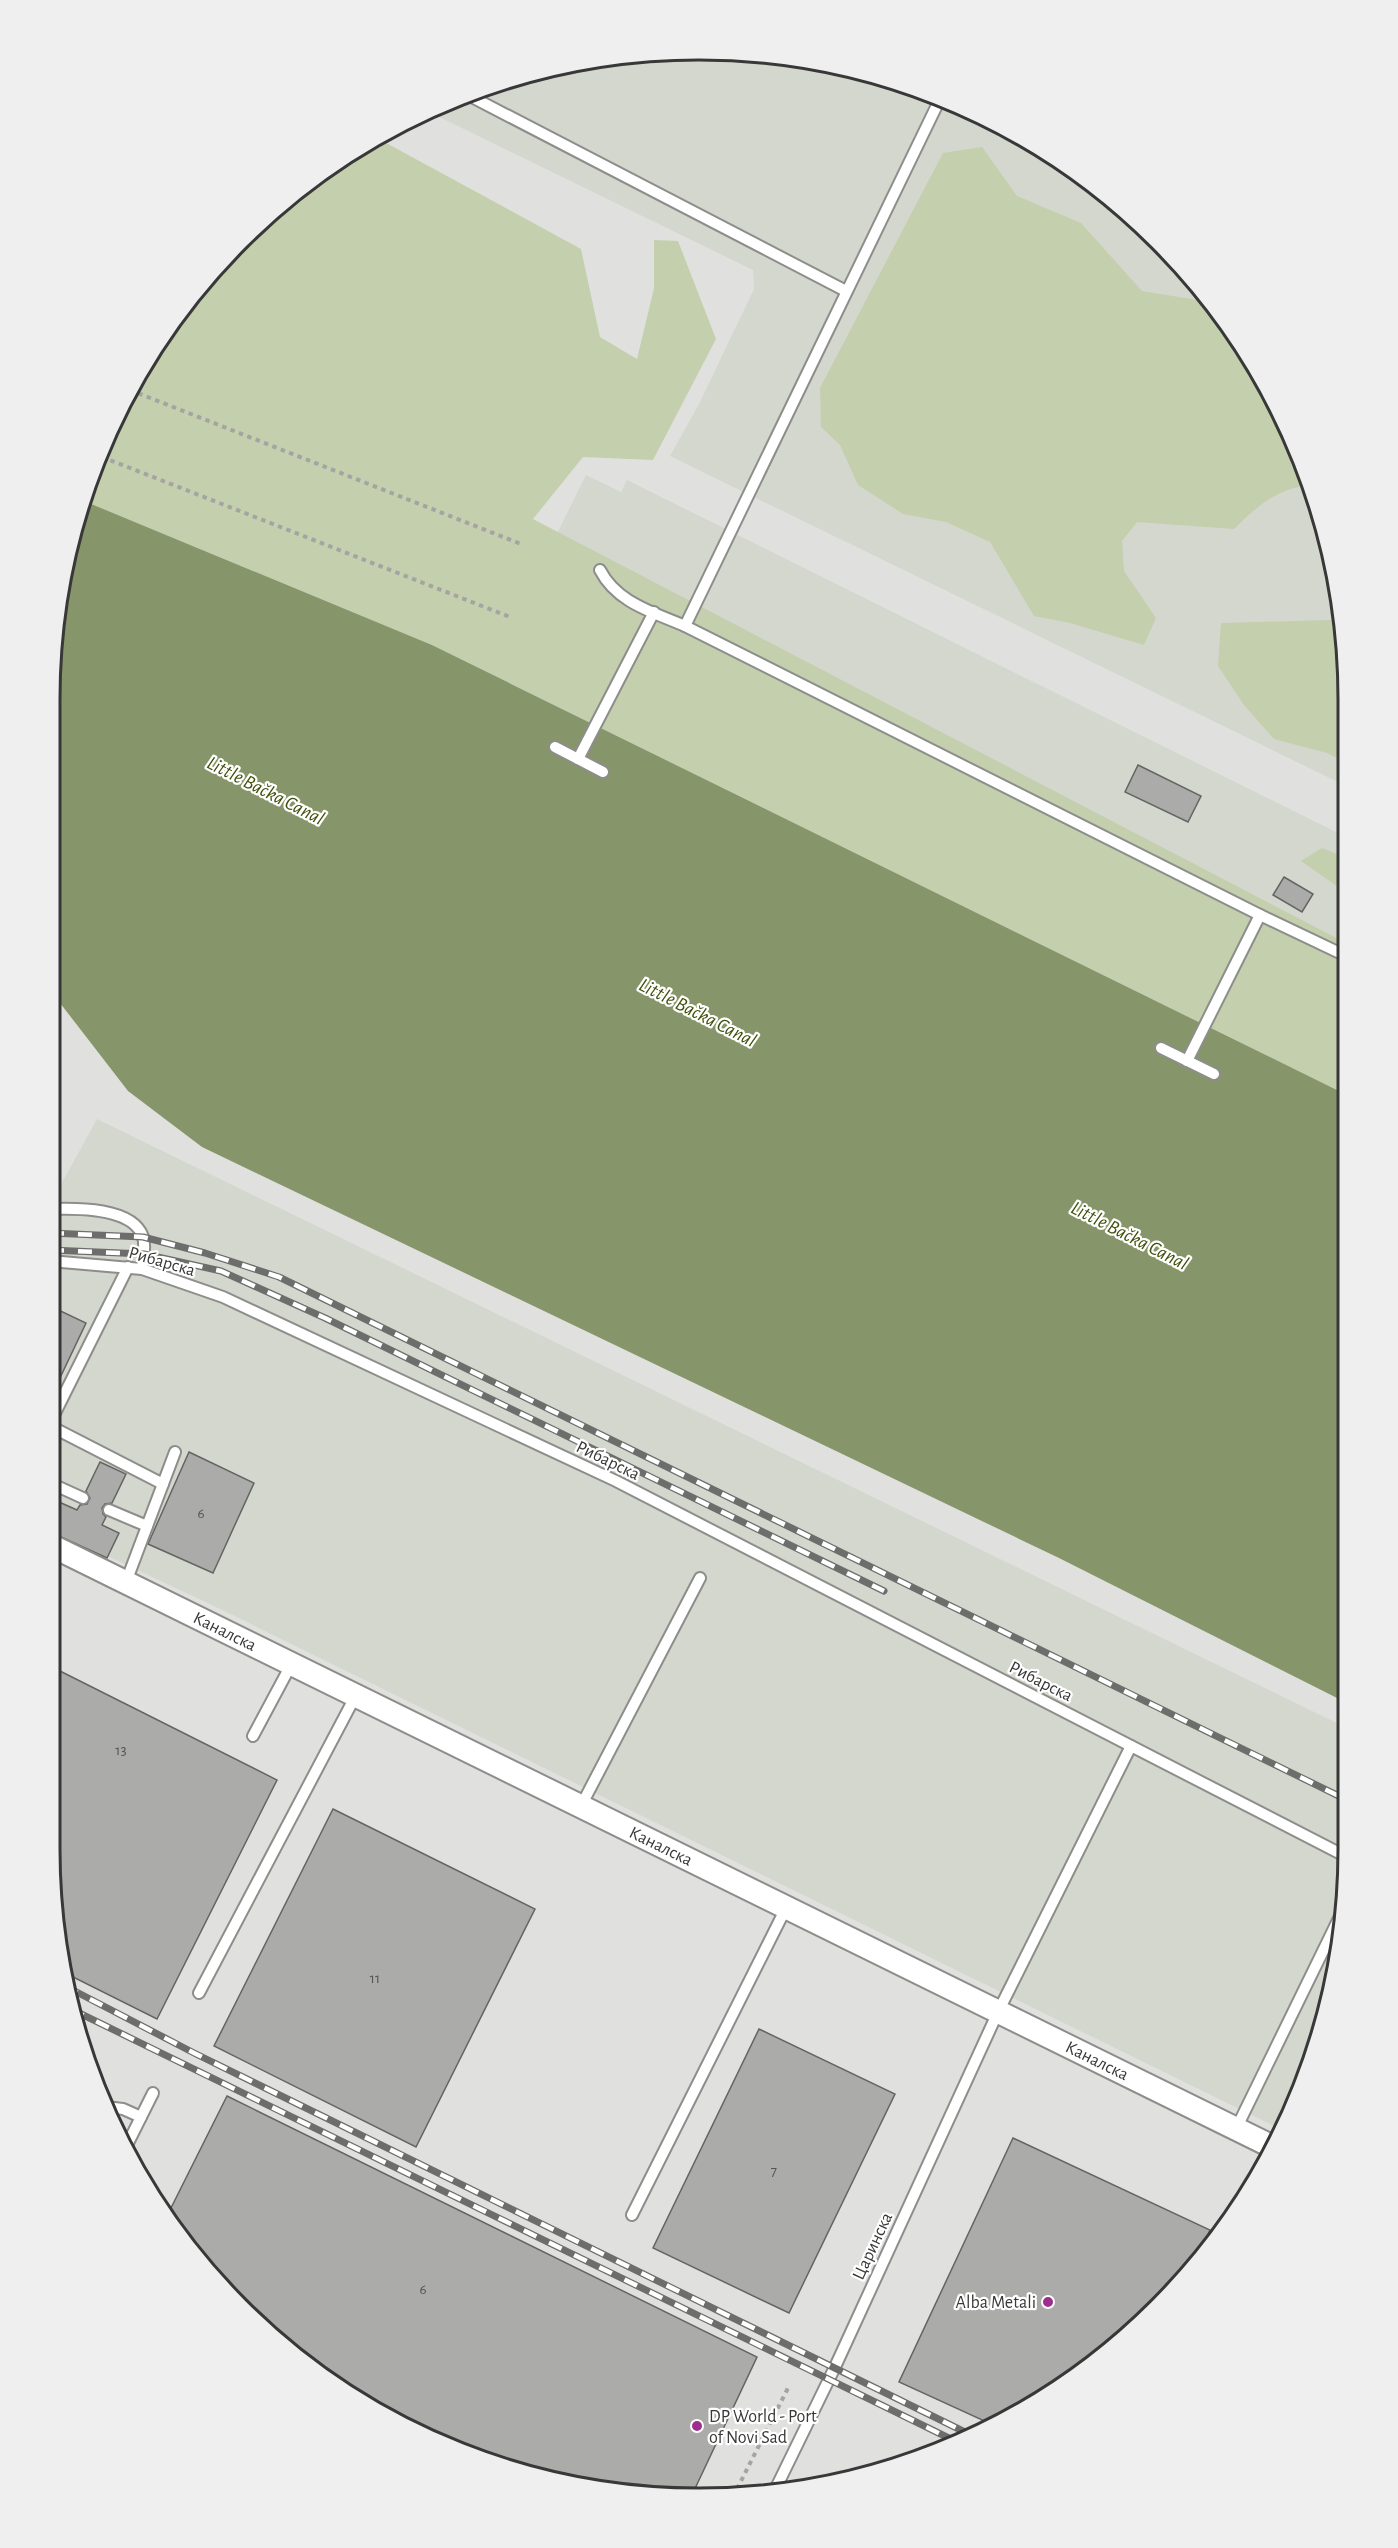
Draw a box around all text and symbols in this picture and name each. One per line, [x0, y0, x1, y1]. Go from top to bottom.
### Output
water label: Little Bačka Canal [204, 753, 328, 829]
water label: Little Bačka Canal [636, 975, 760, 1051]
water label: Little Bačka Canal [1068, 1198, 1192, 1274]
street label: Рибарска [126, 1243, 197, 1280]
street label: Рибарска [573, 1437, 643, 1484]
house number: 6 [197, 1506, 205, 1521]
street label: Каналска [190, 1609, 259, 1655]
street label: Рибарска [1006, 1657, 1076, 1705]
house number: 13 [115, 1743, 127, 1758]
street label: Каналска [626, 1824, 695, 1870]
house number: 11 [370, 1971, 380, 1986]
street label: Каналска [1062, 2038, 1131, 2084]
house number: 7 [771, 2164, 777, 2179]
street label: Царинска [850, 2210, 896, 2283]
house number: 6 [419, 2282, 427, 2297]
place label: Alba Metali [956, 2294, 1036, 2312]
marker: Alba Metali [1041, 2295, 1055, 2309]
place label: DP World - Port of Novi Sad [709, 2408, 817, 2447]
marker: DP World - Port of Novi Sad [690, 2419, 704, 2433]

